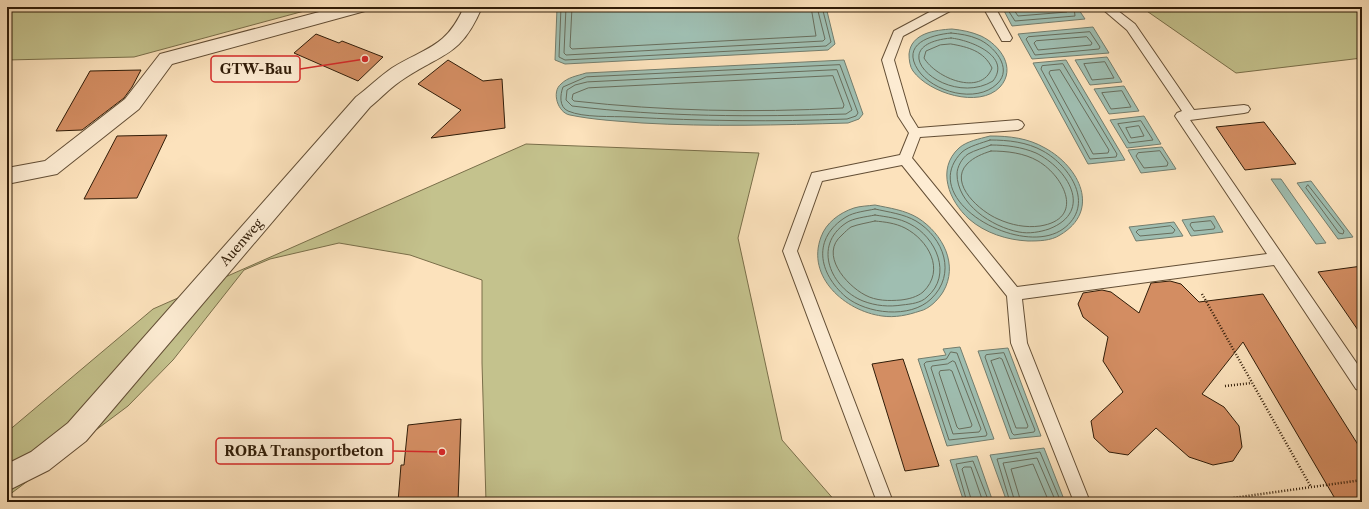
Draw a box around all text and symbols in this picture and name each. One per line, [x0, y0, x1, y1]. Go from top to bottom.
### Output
callout: GTW-Bau [211, 56, 300, 82]
text: GTW-Bau [220, 60, 292, 78]
street label: Auenweg [216, 215, 266, 270]
callout: ROBA Transportbeton [216, 438, 393, 464]
text: ROBA Transportbeton [224, 442, 384, 460]

